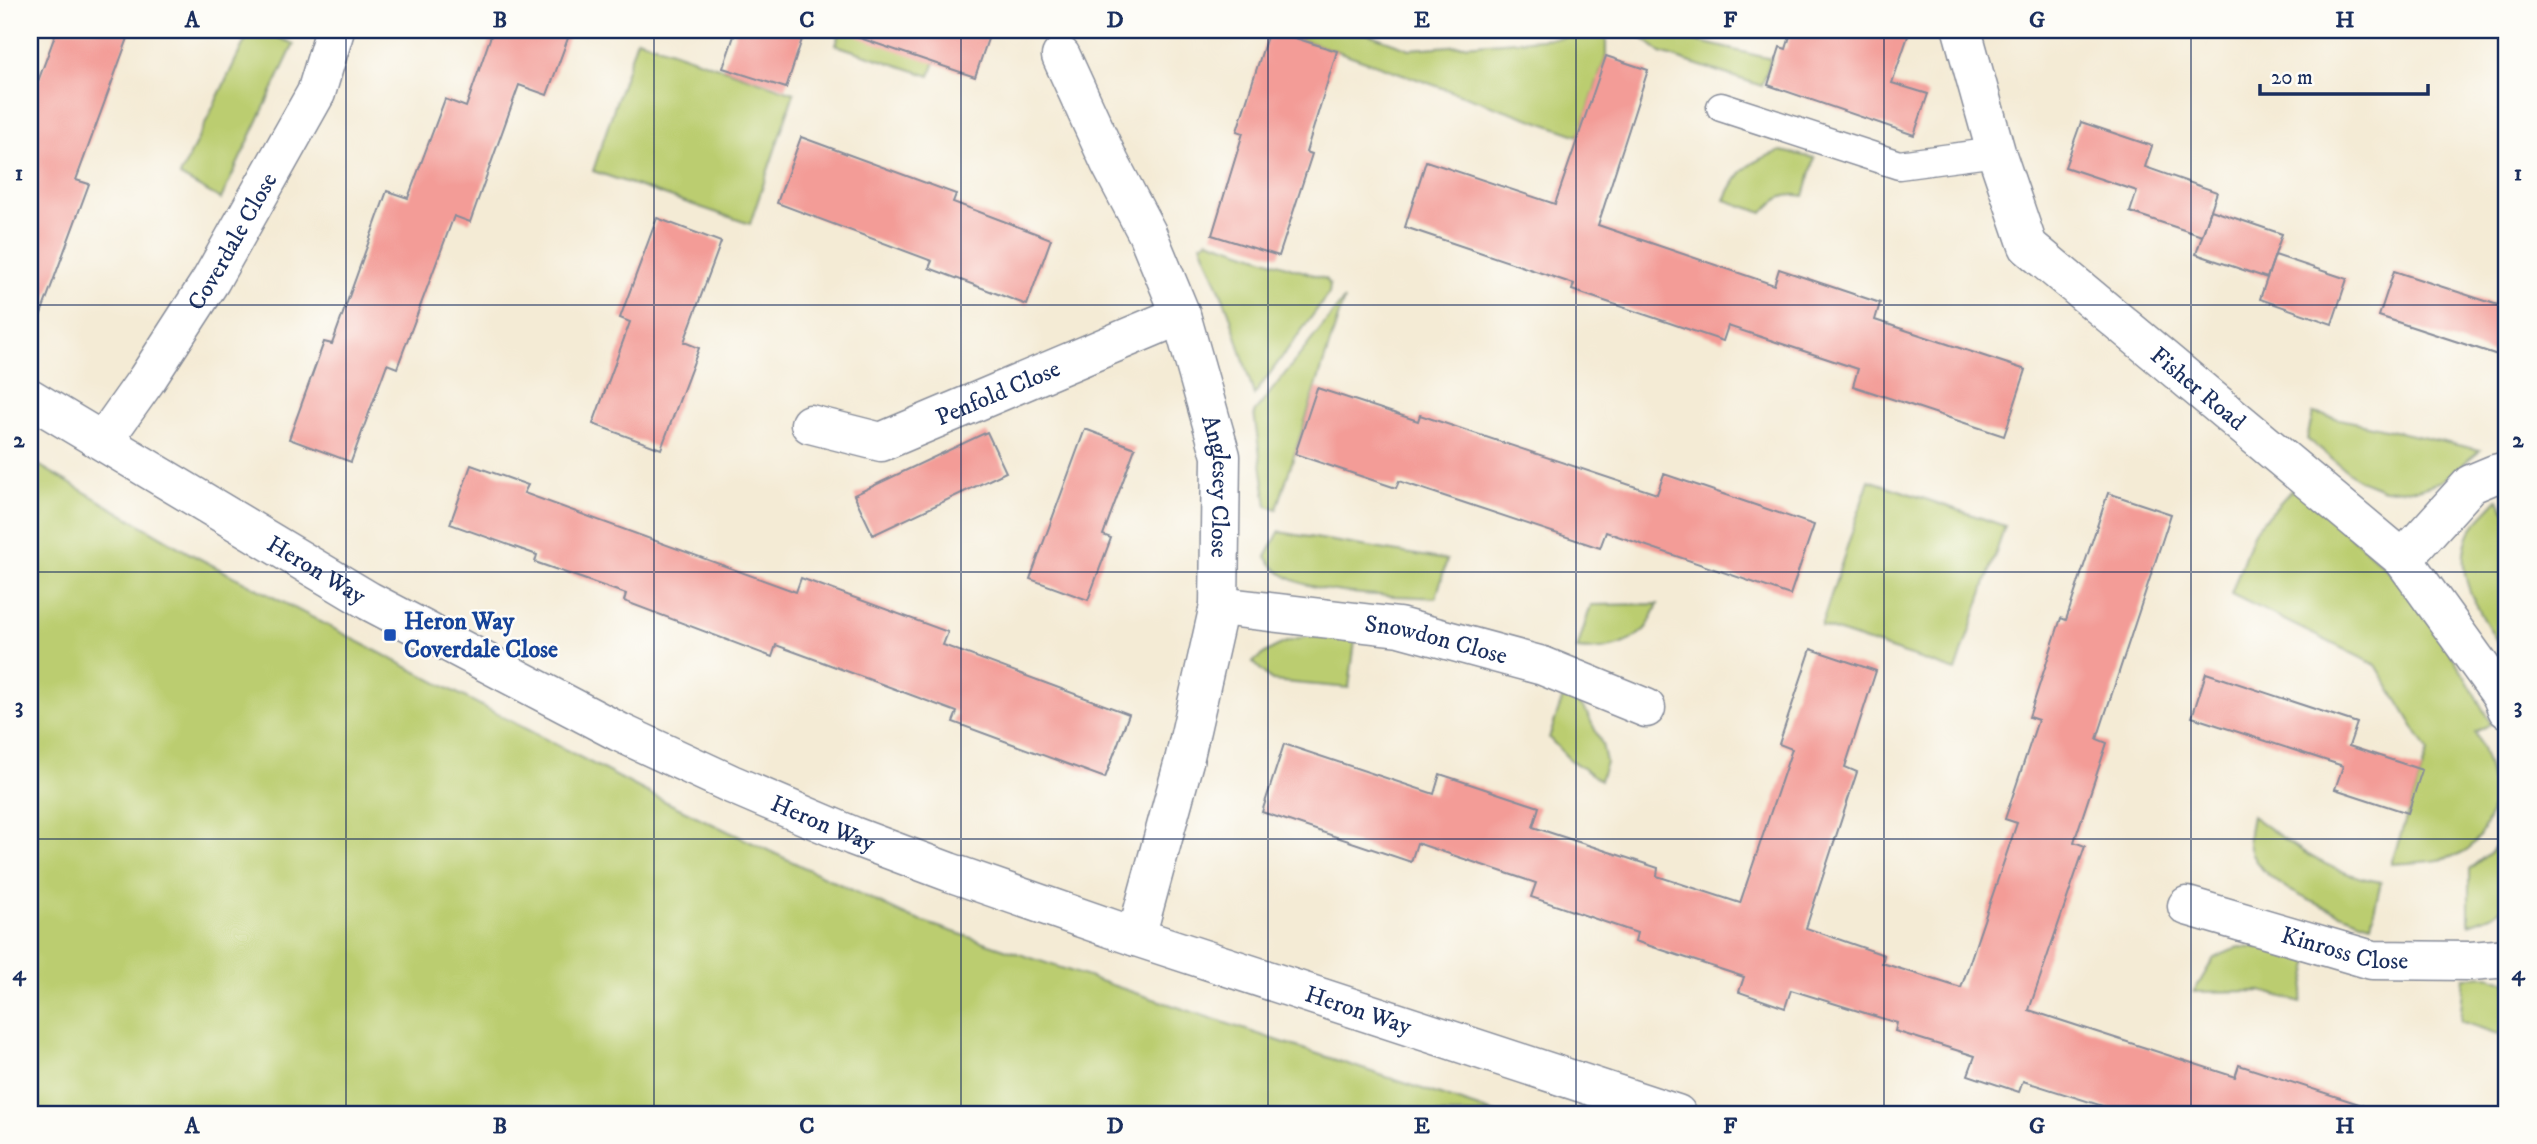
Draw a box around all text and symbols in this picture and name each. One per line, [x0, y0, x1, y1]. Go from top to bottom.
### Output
text: A [184, 6, 201, 35]
text: B [493, 6, 507, 35]
text: C [799, 6, 815, 35]
text: D [1106, 6, 1124, 35]
text: E [1414, 6, 1430, 35]
text: F [1723, 6, 1738, 35]
text: G [2029, 6, 2045, 35]
text: H [2335, 6, 2355, 35]
scale bar [2260, 52, 2428, 96]
text: 20 m [2271, 65, 2313, 91]
text: 1 [15, 159, 23, 188]
text: 1 [2514, 159, 2522, 188]
street label: Coverdale Close [181, 167, 284, 316]
street label: Fisher Road [2144, 341, 2252, 437]
street label: Penfold Close [931, 354, 1065, 433]
street label: Anglesey Close [1194, 412, 1235, 558]
text: 2 [13, 426, 25, 455]
text: 2 [2512, 426, 2524, 455]
street label: Heron Way [261, 529, 371, 612]
place label: Heron Way Coverdale Close [404, 607, 558, 665]
street label: Snowdon Close [1363, 609, 1511, 672]
marker: Heron Way Coverdale Close [382, 627, 398, 643]
text: 3 [15, 692, 23, 721]
text: 3 [2514, 692, 2522, 721]
street label: Heron Way [766, 789, 880, 859]
street label: Kinross Close [2277, 920, 2409, 976]
text: 4 [12, 959, 27, 988]
text: 4 [2511, 959, 2526, 988]
street label: Heron Way [1301, 979, 1416, 1042]
text: A [184, 1112, 201, 1141]
text: B [493, 1112, 507, 1141]
text: C [799, 1112, 815, 1141]
text: D [1106, 1112, 1124, 1141]
text: E [1414, 1112, 1430, 1141]
text: F [1723, 1112, 1738, 1141]
text: G [2029, 1112, 2045, 1141]
text: H [2335, 1112, 2355, 1141]

